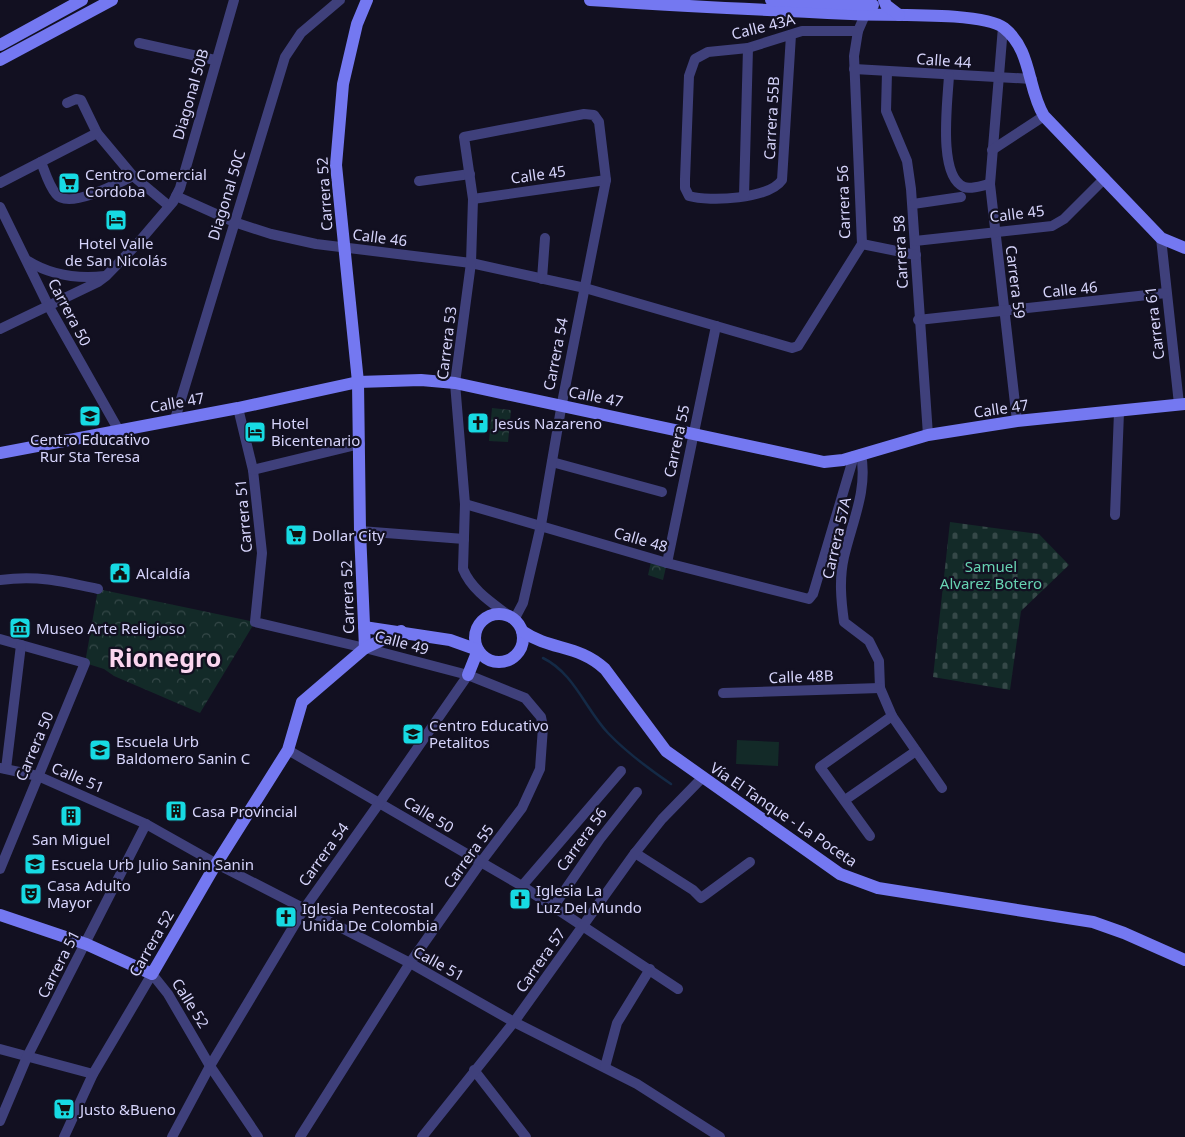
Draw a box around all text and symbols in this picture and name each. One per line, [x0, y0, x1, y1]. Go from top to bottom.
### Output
street label: Calle 43A [729, 8, 797, 44]
street label: Diagonal 50B [167, 46, 213, 142]
street label: Calle 44 [916, 48, 973, 72]
street label: Carrera 55B [759, 76, 783, 160]
street label: Diagonal 50C [203, 147, 249, 243]
street label: Carrera 52 [311, 156, 337, 232]
street label: Calle 45 [509, 160, 567, 188]
place label: Centro Comercial Cordoba [85, 164, 207, 201]
street label: Carrera 56 [832, 165, 854, 239]
supermarket icon: Centro Comercial Cordoba [57, 171, 81, 195]
street label: Calle 45 [988, 200, 1046, 226]
hotel icon: Hotel Valle de San Nicolás [104, 208, 128, 232]
street label: Carrera 58 [888, 215, 912, 289]
street label: Calle 46 [351, 224, 409, 250]
place label: Hotel Valle de San Nicolás [65, 233, 167, 270]
street label: Carrera 59 [1002, 244, 1030, 320]
street label: Carrera 50 [44, 275, 96, 349]
street label: Calle 46 [1042, 276, 1098, 302]
street label: Carrera 61 [1140, 285, 1168, 361]
street label: Carrera 53 [432, 305, 460, 381]
street label: Carrera 54 [538, 315, 572, 392]
street label: Calle 47 [567, 381, 625, 411]
street label: Calle 47 [148, 387, 206, 417]
street label: Calle 47 [972, 394, 1030, 422]
street label: Carrera 55 [659, 403, 693, 479]
school or university icon: Centro Educativo Rur Sta Teresa [78, 404, 102, 428]
church icon: Jesús Nazareno [466, 411, 490, 435]
place label: Hotel Bicentenario [271, 413, 360, 450]
place label: Jesús Nazareno [492, 413, 602, 433]
hotel icon: Hotel Bicentenario [243, 420, 267, 444]
place label: Centro Educativo Rur Sta Teresa [30, 429, 150, 466]
street label: Carrera 51 [230, 478, 256, 554]
street label: Carrera 57A [817, 495, 855, 581]
street label: Calle 48 [612, 522, 670, 556]
supermarket icon: Dollar City [284, 523, 308, 547]
place label: Dollar City [312, 525, 385, 545]
park label: Samuel Alvarez Botero [940, 556, 1042, 593]
street label: Carrera 52 [336, 560, 358, 634]
public building icon: Alcaldía [108, 561, 132, 585]
place label: Alcaldía [136, 563, 190, 583]
museum icon: Museo Arte Religioso [8, 616, 32, 640]
place label: Museo Arte Religioso [36, 618, 185, 638]
street label: Calle 49 [373, 625, 431, 659]
district label: Rionegro [109, 640, 221, 674]
street label: Calle 48B [768, 665, 834, 687]
street label: Carrera 50 [10, 708, 58, 784]
place label: Centro Educativo Petalitos [429, 715, 549, 752]
school or university icon: Centro Educativo Petalitos [401, 722, 425, 746]
place label: Escuela Urb Baldomero Sanin C [116, 731, 251, 768]
school or university icon: Escuela Urb Baldomero Sanin C [88, 738, 112, 762]
street label: Calle 51 [49, 757, 107, 797]
street label: Vía El Tanque - La Poceta [706, 757, 862, 871]
street label: Calle 50 [400, 791, 458, 837]
building icon: Casa Provincial [164, 799, 188, 823]
place label: Casa Provincial [192, 801, 297, 821]
street label: Carrera 56 [551, 803, 611, 875]
building icon: San Miguel [59, 804, 83, 828]
street label: Carrera 54 [293, 818, 353, 890]
street label: Carrera 55 [438, 820, 498, 892]
place label: San Miguel [32, 829, 110, 849]
school or university icon: Escuela Urb Julio Sanin Sanin [23, 852, 47, 876]
place label: Escuela Urb Julio Sanin Sanin [51, 854, 254, 874]
place label: Casa Adulto Mayor [47, 875, 131, 912]
place label: Iglesia La Luz Del Mundo [536, 880, 642, 917]
theatre icon: Casa Adulto Mayor [19, 882, 43, 906]
church icon: Iglesia La Luz Del Mundo [508, 887, 532, 911]
place label: Iglesia Pentecostal Unida De Colombia [302, 898, 438, 935]
church icon: Iglesia Pentecostal Unida De Colombia [274, 905, 298, 929]
street label: Carrera 52 [124, 906, 178, 980]
street label: Carrera 57 [511, 924, 569, 996]
street label: Carrera 51 [32, 927, 84, 1001]
street label: Calle 51 [410, 941, 468, 985]
street label: Calle 52 [168, 974, 214, 1032]
supermarket icon: Justo &Bueno [52, 1097, 76, 1121]
place label: Justo &Bueno [78, 1099, 176, 1119]

